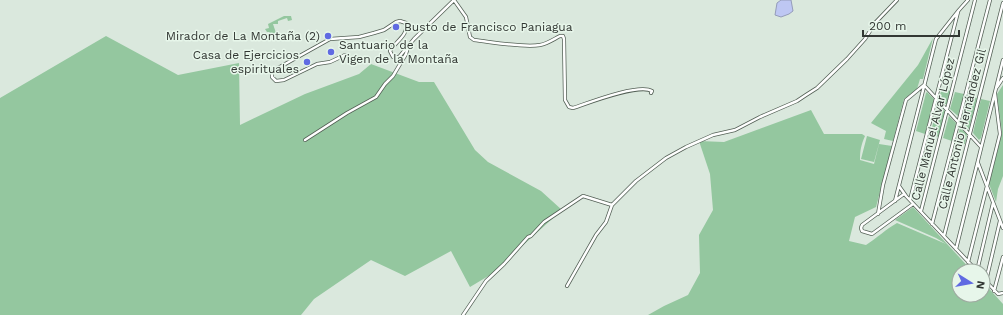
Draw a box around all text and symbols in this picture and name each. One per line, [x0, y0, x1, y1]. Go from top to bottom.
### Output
scale bar [863, 12, 959, 38]
text: 200 m [869, 19, 906, 33]
place label: Busto de Francisco Paniagua [404, 20, 573, 34]
marker: Busto de Francisco Paniagua [391, 22, 401, 32]
place label: Mirador de La Montaña (2) [166, 29, 320, 43]
marker: Mirador de La Montaña (2) [323, 31, 333, 41]
place label: Santuario de la Vigen de la Montaña [339, 38, 459, 66]
marker: Santuario de la Vigen de la Montaña [326, 47, 336, 57]
street label: Calle Antonio Hernández Gil [935, 47, 989, 211]
place label: Casa de Ejercicios espirituales [193, 48, 299, 76]
street label: Calle Manuel Alvar López [908, 56, 958, 202]
marker: Casa de Ejercicios espirituales [302, 57, 312, 67]
north arrow [951, 263, 991, 303]
text: N [973, 280, 987, 290]

